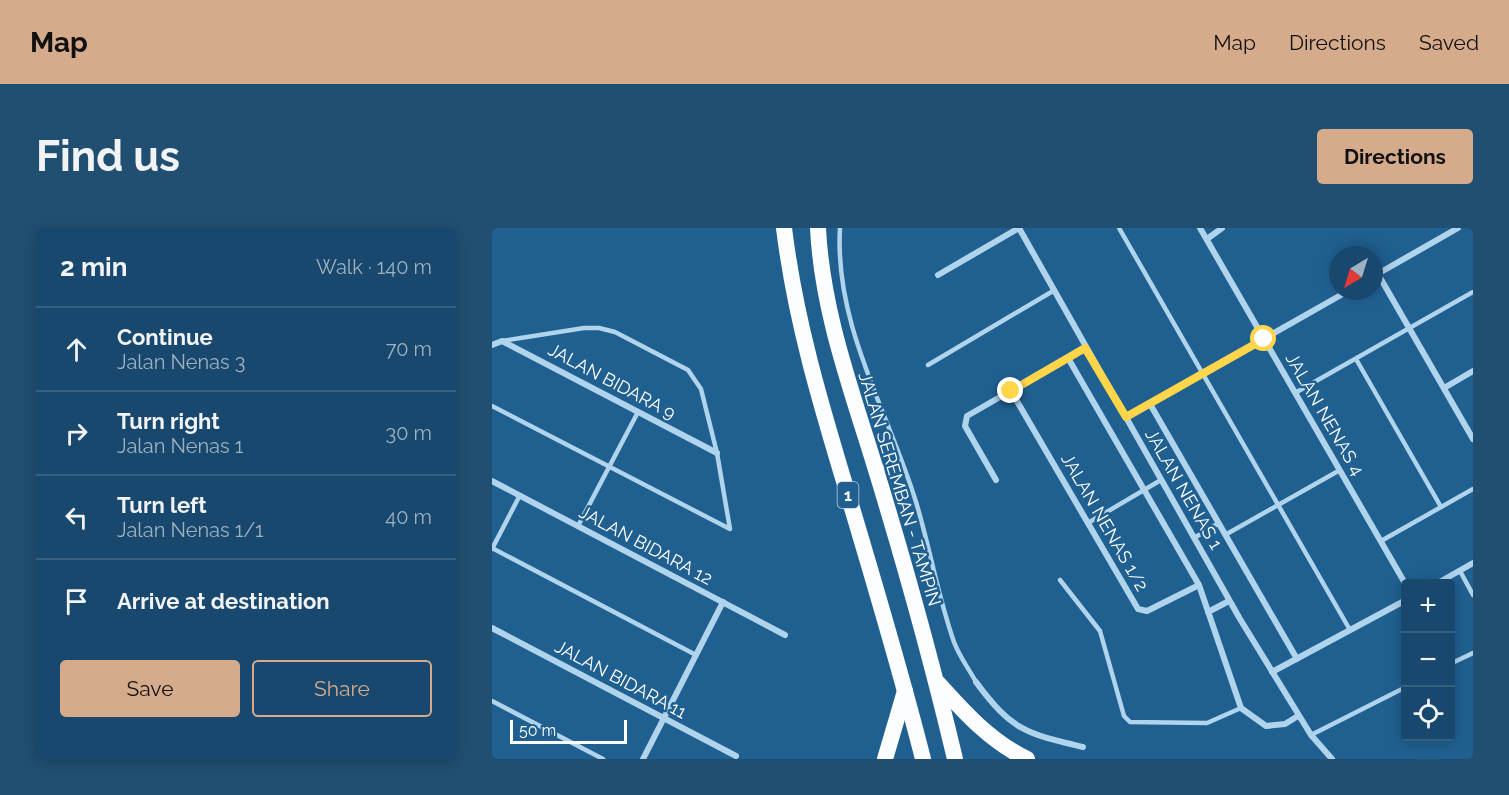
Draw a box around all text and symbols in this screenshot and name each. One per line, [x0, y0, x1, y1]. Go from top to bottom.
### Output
text: Map [30, 26, 88, 59]
text: Map [1213, 30, 1256, 55]
text: Directions [1289, 30, 1386, 55]
text: Saved [1419, 30, 1479, 55]
button: Directions [1317, 129, 1473, 184]
text: Find us [36, 132, 180, 181]
north arrow [1329, 246, 1383, 300]
text: 2 min [60, 252, 127, 282]
text: Walk · 140 m [316, 255, 432, 279]
text: Continue [117, 324, 213, 350]
route start [1250, 325, 1276, 351]
icon: ahead [60, 333, 93, 366]
text: 70 m [386, 337, 432, 361]
street label: JALAN BIDARA 9 [545, 339, 679, 423]
street label: JALAN NENAS 4 [1281, 349, 1369, 479]
text: Jalan Nenas 3 [117, 350, 245, 374]
street label: JALAN SEREMBAN - TAMPIN [854, 370, 946, 608]
route end [997, 377, 1023, 403]
text: Turn right [117, 408, 220, 434]
icon: right [60, 417, 93, 450]
text: 30 m [386, 421, 432, 445]
street label: JALAN NENAS 1 [1141, 425, 1227, 553]
text: Jalan Nenas 1 [117, 434, 243, 458]
street label: JALAN NENAS 1/2 [1057, 449, 1153, 595]
road number: 1 [838, 482, 858, 508]
text: Turn left [117, 492, 207, 518]
icon: left [60, 501, 93, 534]
street label: JALAN BIDARA 12 [576, 501, 716, 589]
text: 40 m [385, 505, 432, 529]
text: Jalan Nenas 1/1 [117, 518, 264, 542]
map controls [1401, 579, 1455, 741]
button: + [1401, 579, 1455, 633]
icon: arrive [60, 585, 93, 618]
text: Arrive at destination [117, 588, 330, 614]
button: − [1401, 633, 1455, 687]
street label: JALAN BIDARA 11 [552, 635, 691, 723]
button: Save [60, 660, 240, 717]
button: Share [252, 660, 432, 717]
button: locate [1401, 687, 1455, 741]
scale bar [510, 717, 627, 744]
text: 50 m [519, 721, 556, 740]

